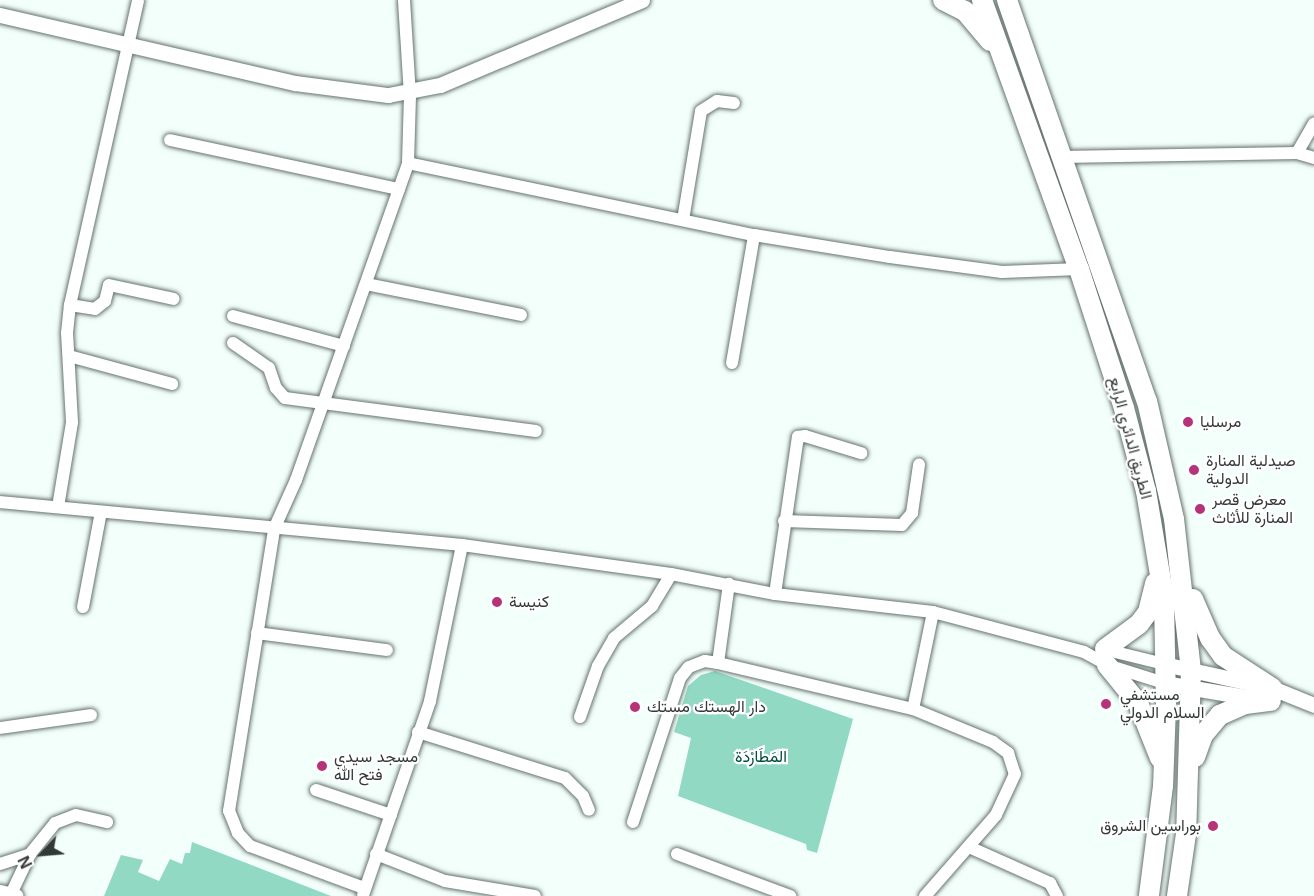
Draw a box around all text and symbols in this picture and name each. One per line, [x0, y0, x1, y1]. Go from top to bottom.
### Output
street label: الطريق الدائري الرابع [1104, 375, 1156, 501]
place label: مرسليا [1200, 412, 1241, 432]
marker: مرسليا [1181, 415, 1195, 429]
place label: صيدلية المنارة الدولية [1206, 451, 1296, 489]
marker: صيدلية المنارة الدولية [1187, 463, 1201, 477]
place label: معرض قصر المنارة للأثاث [1212, 490, 1293, 528]
marker: معرض قصر المنارة للأثاث [1193, 502, 1207, 516]
place label: كنيسة [509, 592, 549, 612]
marker: كنيسة [490, 595, 504, 609]
place label: مستشفي السلام الدولي [1120, 685, 1204, 723]
marker: مستشفي السلام الدولي [1097, 695, 1115, 713]
place label: دار الهستك مستك [647, 697, 766, 717]
marker: دار الهستك مستك [628, 700, 642, 714]
place label: مسجد سيدي فتح الله [334, 747, 418, 785]
park label: المَطَارْدَة [735, 747, 787, 767]
marker: مسجد سيدي فتح الله [315, 759, 329, 773]
place label: بوراسين الشروق [1100, 816, 1201, 836]
marker: بوراسين الشروق [1206, 819, 1220, 833]
north arrow [12, 824, 72, 884]
text: N [15, 853, 36, 871]

